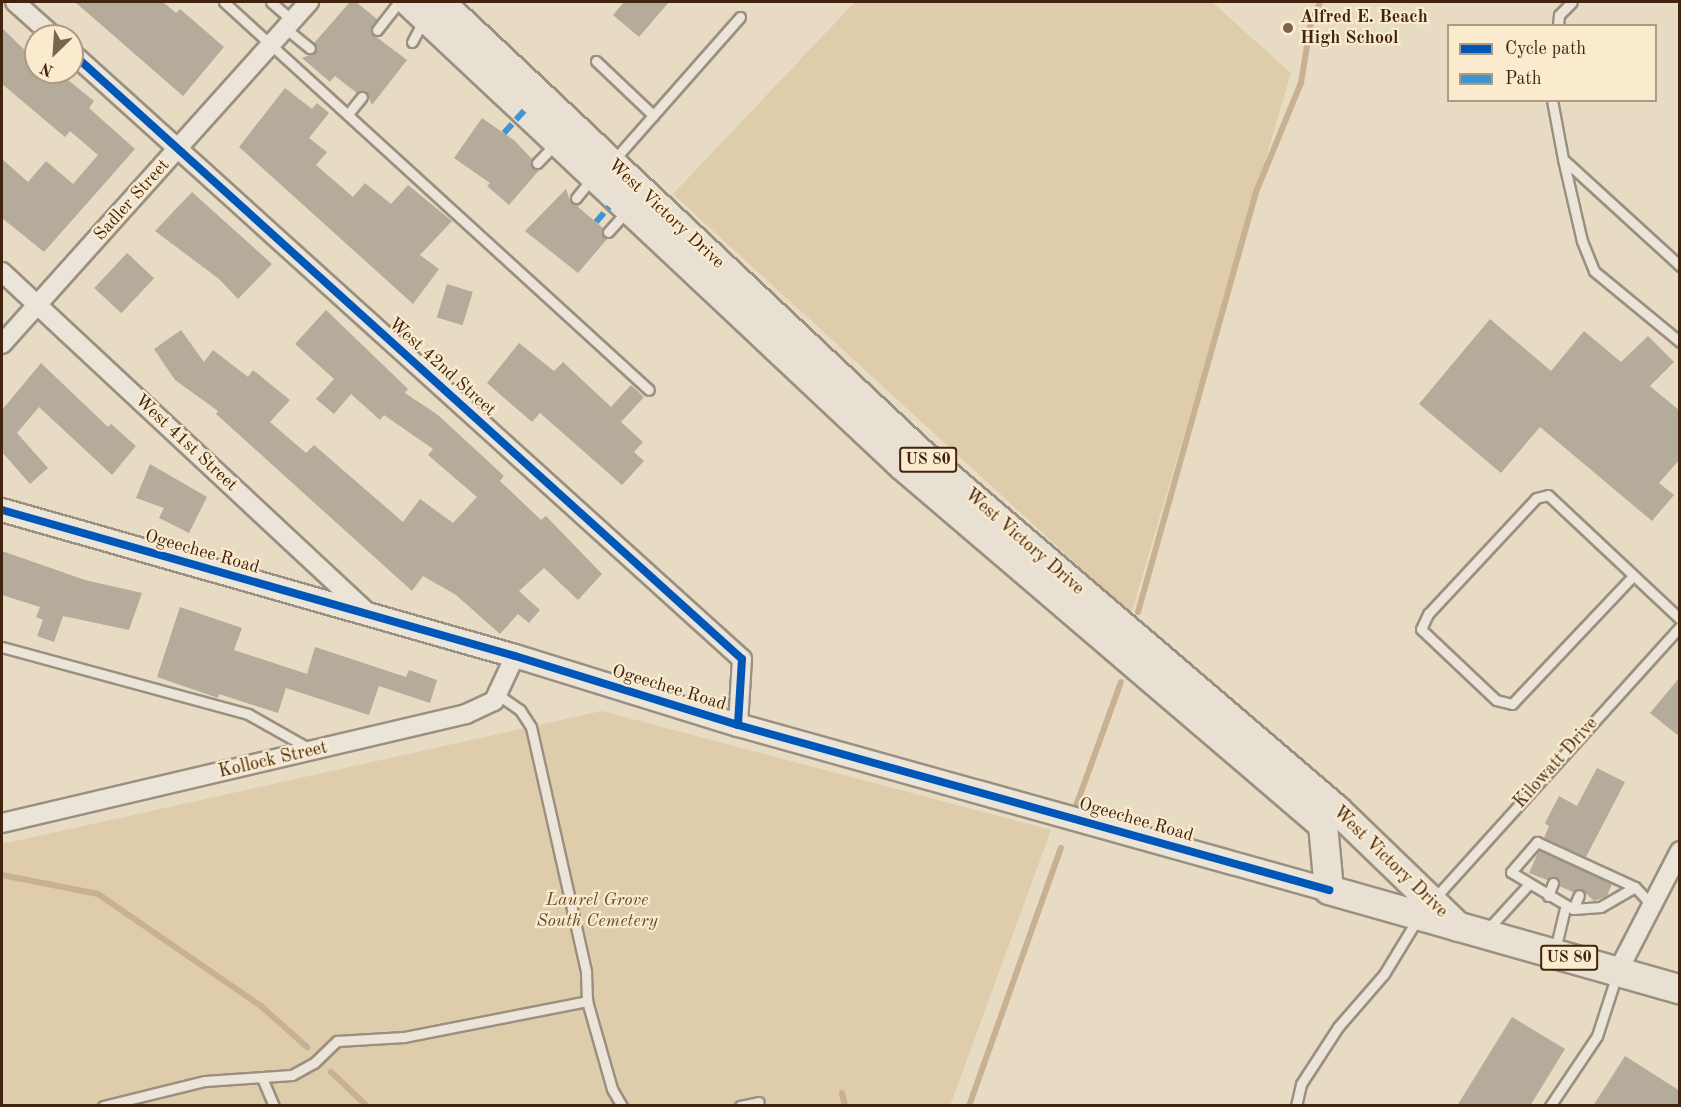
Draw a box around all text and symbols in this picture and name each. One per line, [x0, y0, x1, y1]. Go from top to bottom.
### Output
place label: Alfred E. Beach High School [1300, 7, 1428, 50]
marker: Alfred E. Beach High School [1281, 21, 1295, 35]
north arrow [24, 24, 84, 84]
legend [1447, 24, 1657, 102]
text: Cycle path [1505, 40, 1586, 58]
text: N [38, 59, 56, 78]
text: Path [1505, 70, 1541, 88]
street label: Sadler Street [90, 155, 174, 245]
street label: West Victory Drive [603, 155, 729, 273]
street label: West 42nd Street [384, 313, 500, 421]
street label: West 41st Street [130, 390, 242, 496]
road number: US 80 [898, 447, 958, 473]
street label: West Victory Drive [960, 484, 1088, 600]
street label: Ogeechee Road [142, 525, 262, 579]
street label: Ogeechee Road [609, 660, 729, 716]
street label: Kilowatt Drive [1509, 713, 1603, 813]
street label: Kollock Street [216, 737, 330, 783]
street label: Ogeechee Road [1076, 793, 1196, 847]
street label: West Victory Drive [1328, 802, 1452, 922]
park label: Laurel Grove South Cemetery [536, 890, 658, 932]
road number: US 80 [1539, 945, 1599, 971]

